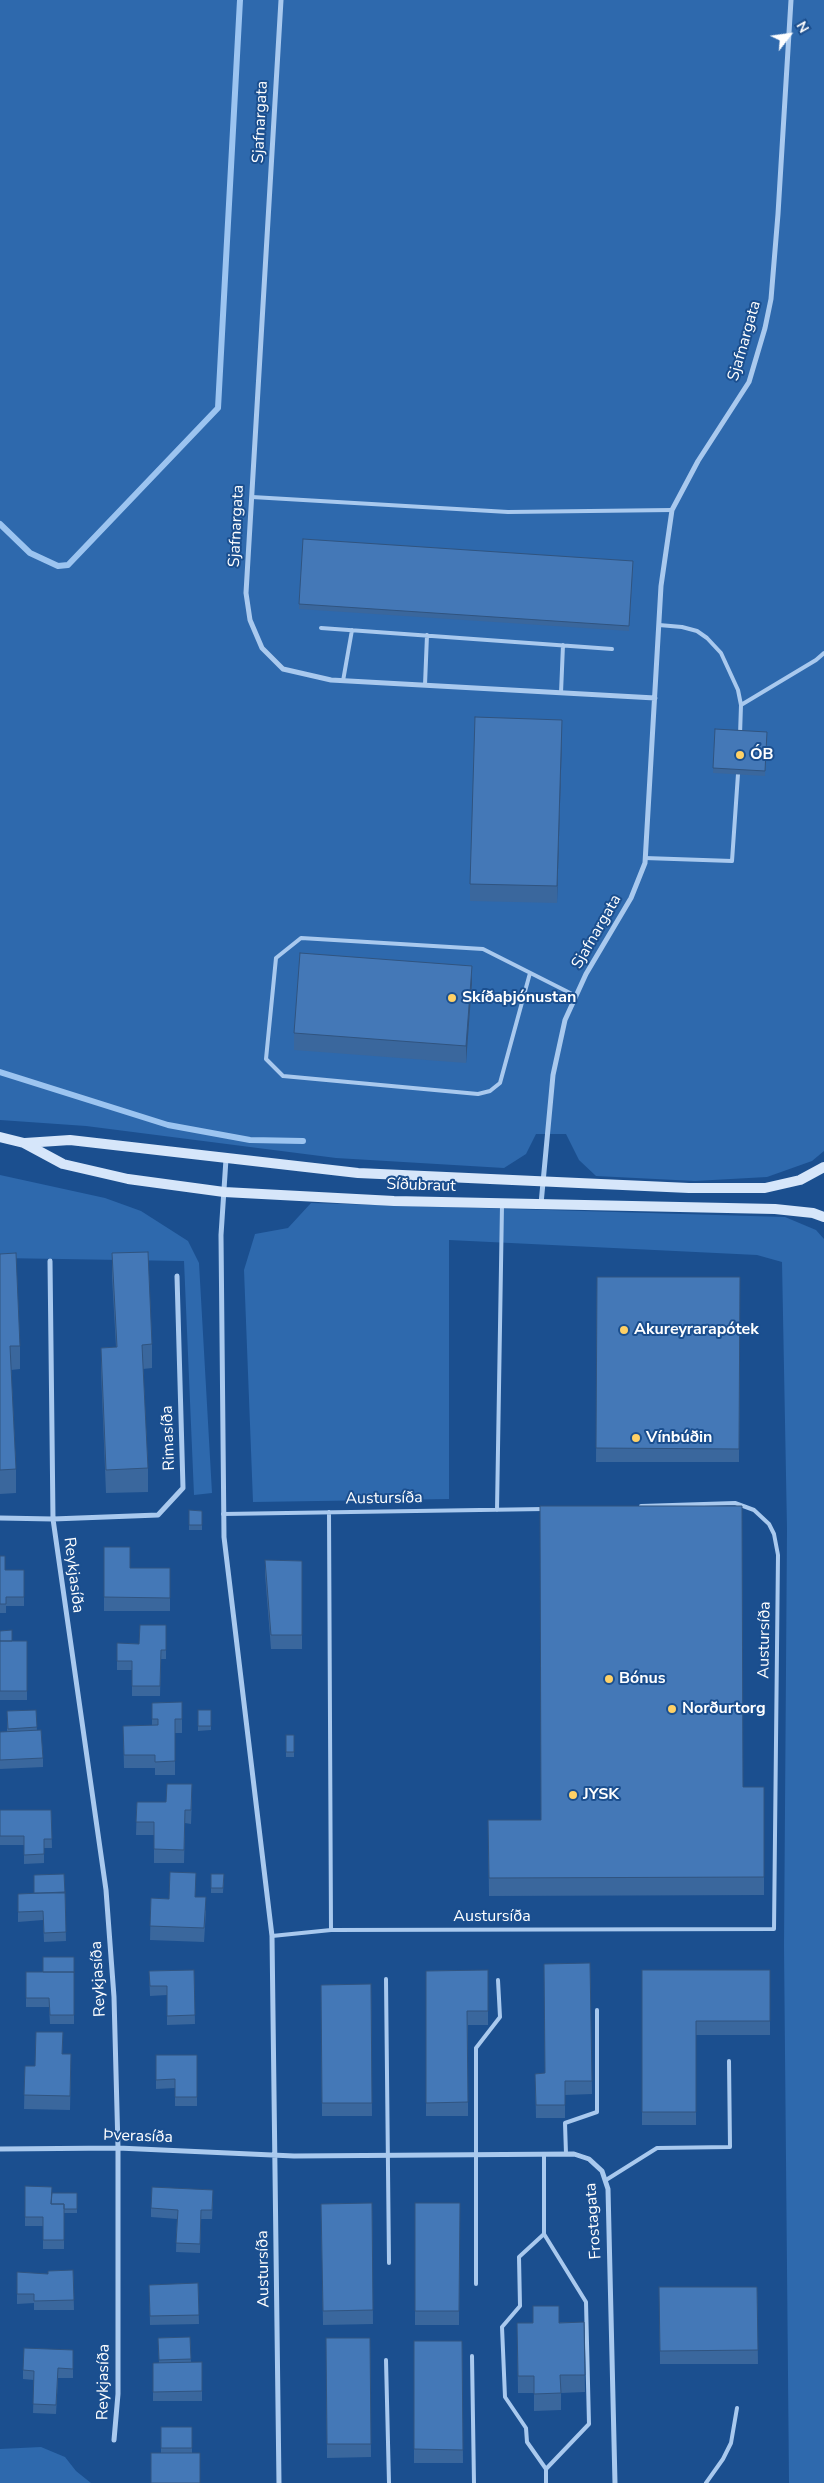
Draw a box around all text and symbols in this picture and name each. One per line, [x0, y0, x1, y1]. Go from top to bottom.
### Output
north arrow [764, 10, 814, 60]
text: N [792, 18, 813, 37]
street label: Sjafnargata [249, 80, 273, 164]
street label: Sjafnargata [724, 299, 766, 383]
street label: Sjafnargata [225, 484, 249, 568]
place label: ÓB [750, 745, 774, 765]
marker: ÓB [734, 749, 746, 761]
street label: Sjafnargata [568, 891, 626, 973]
place label: Skíðaþjónustan [462, 988, 576, 1008]
marker: Skíðaþjónustan [446, 992, 458, 1004]
street label: Síðubraut [386, 1175, 456, 1197]
place label: Akureyrarapótek [634, 1320, 759, 1340]
marker: Akureyrarapótek [618, 1324, 630, 1336]
street label: Rimasíða [158, 1405, 180, 1471]
place label: Vínbúðin [646, 1428, 712, 1448]
marker: Vínbúðin [630, 1432, 642, 1444]
street label: Austursíða [345, 1489, 423, 1509]
street label: Reykjasíða [59, 1536, 87, 1614]
street label: Austursíða [755, 1601, 775, 1679]
place label: Bónus [619, 1669, 666, 1689]
marker: Bónus [603, 1673, 615, 1685]
place label: Norðurtorg [682, 1699, 766, 1719]
marker: Norðurtorg [666, 1703, 678, 1715]
place label: JYSK [583, 1785, 619, 1805]
marker: JYSK [567, 1789, 579, 1801]
street label: Austursíða [453, 1907, 531, 1927]
street label: Reykjasíða [87, 1940, 111, 2018]
street label: Þverasíða [103, 2126, 173, 2148]
street label: Frostagata [582, 2182, 606, 2260]
street label: Austursíða [254, 2230, 274, 2308]
street label: Reykjasíða [94, 2344, 114, 2420]

